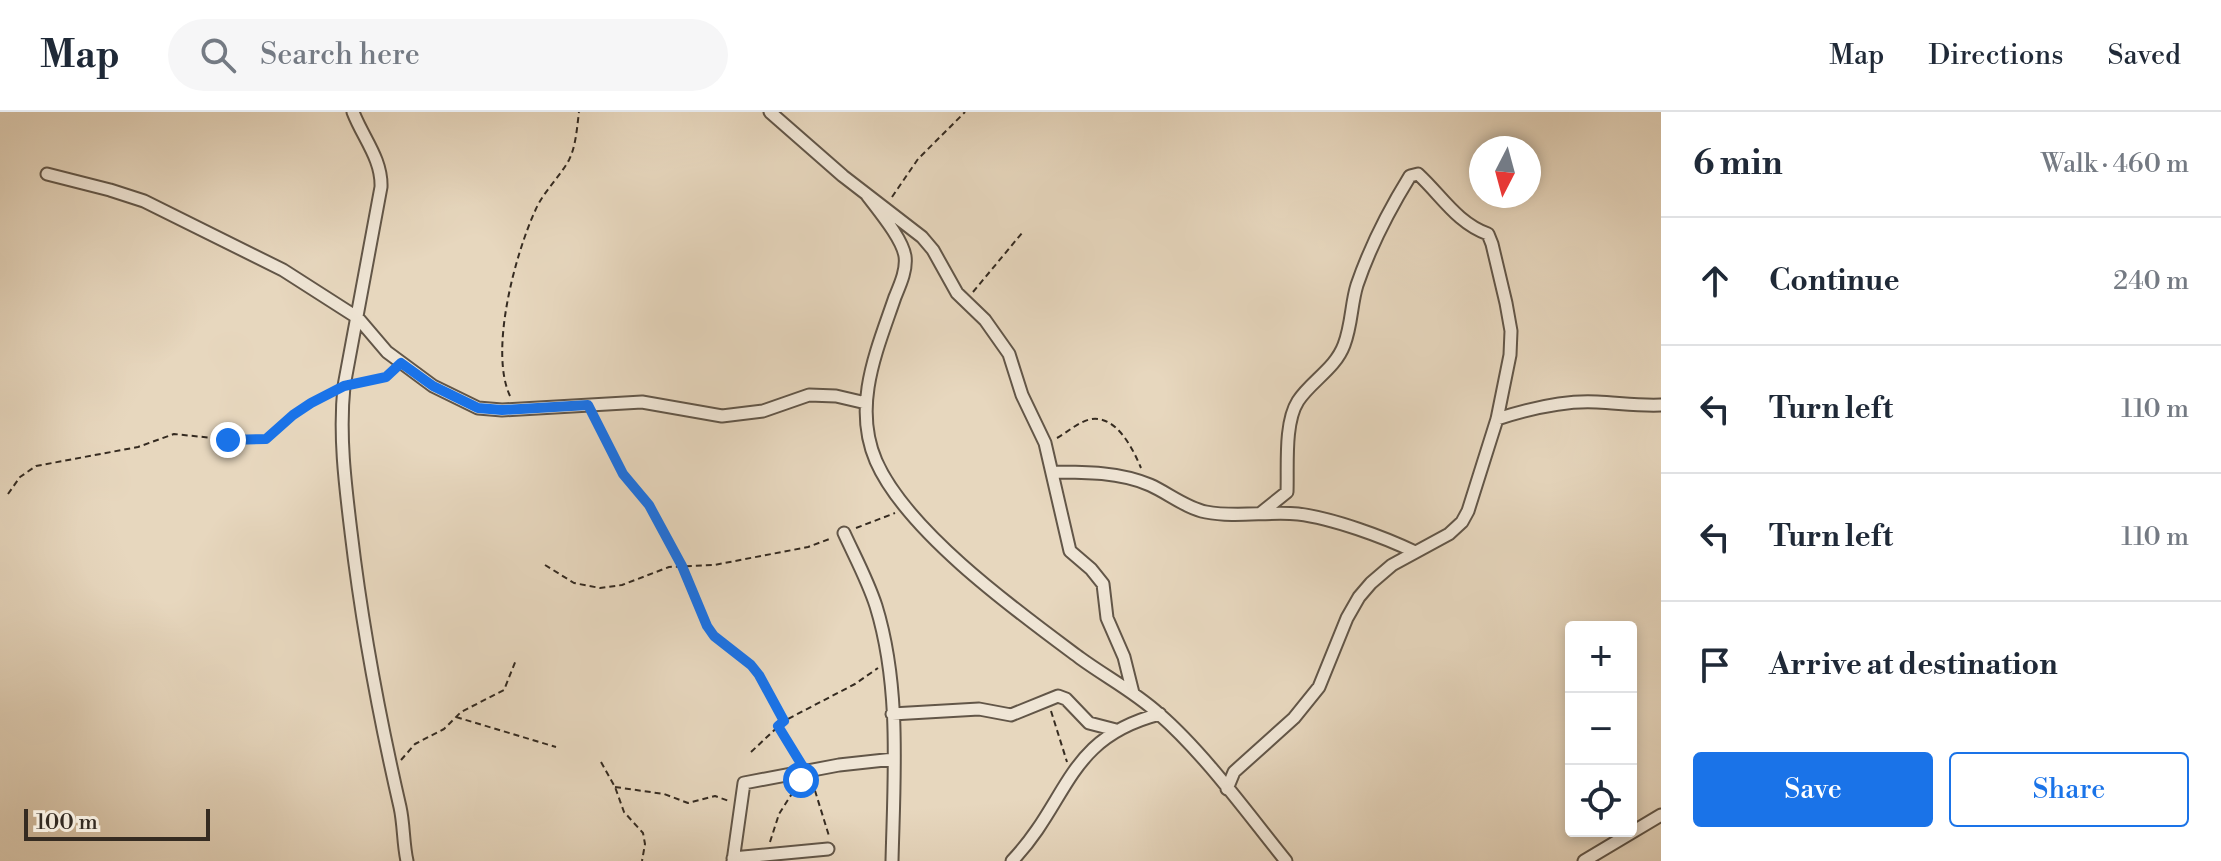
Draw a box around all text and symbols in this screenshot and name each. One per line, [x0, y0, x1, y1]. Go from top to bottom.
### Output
search box [168, 19, 728, 91]
text: Map [40, 32, 120, 79]
icon: search [196, 33, 240, 77]
text: Search here [260, 36, 420, 74]
text: Map [1829, 38, 1884, 73]
text: Directions [1928, 38, 2063, 73]
text: Saved [2107, 38, 2181, 73]
north arrow [1469, 136, 1541, 208]
text: 6 min [1693, 143, 1783, 185]
text: Walk · 460 m [2041, 148, 2189, 180]
icon: ahead [1693, 259, 1737, 303]
text: Continue [1769, 262, 1900, 300]
text: 240 m [2113, 265, 2189, 297]
icon: left [1693, 387, 1737, 431]
text: Turn left [1769, 390, 1893, 428]
text: 110 m [2121, 393, 2189, 425]
route end [210, 422, 246, 458]
icon: left [1693, 515, 1737, 559]
text: Turn left [1769, 518, 1893, 556]
text: 110 m [2121, 521, 2189, 553]
map controls [1565, 621, 1637, 837]
button: + [1565, 621, 1637, 693]
icon: arrive [1693, 643, 1737, 687]
text: Arrive at destination [1769, 646, 2058, 684]
button: − [1565, 693, 1637, 765]
button: Save [1693, 752, 1933, 827]
button: Share [1949, 752, 2189, 827]
route start [783, 762, 819, 798]
button: locate [1565, 765, 1637, 837]
scale bar [24, 805, 210, 841]
text: 100 m [36, 809, 98, 836]

